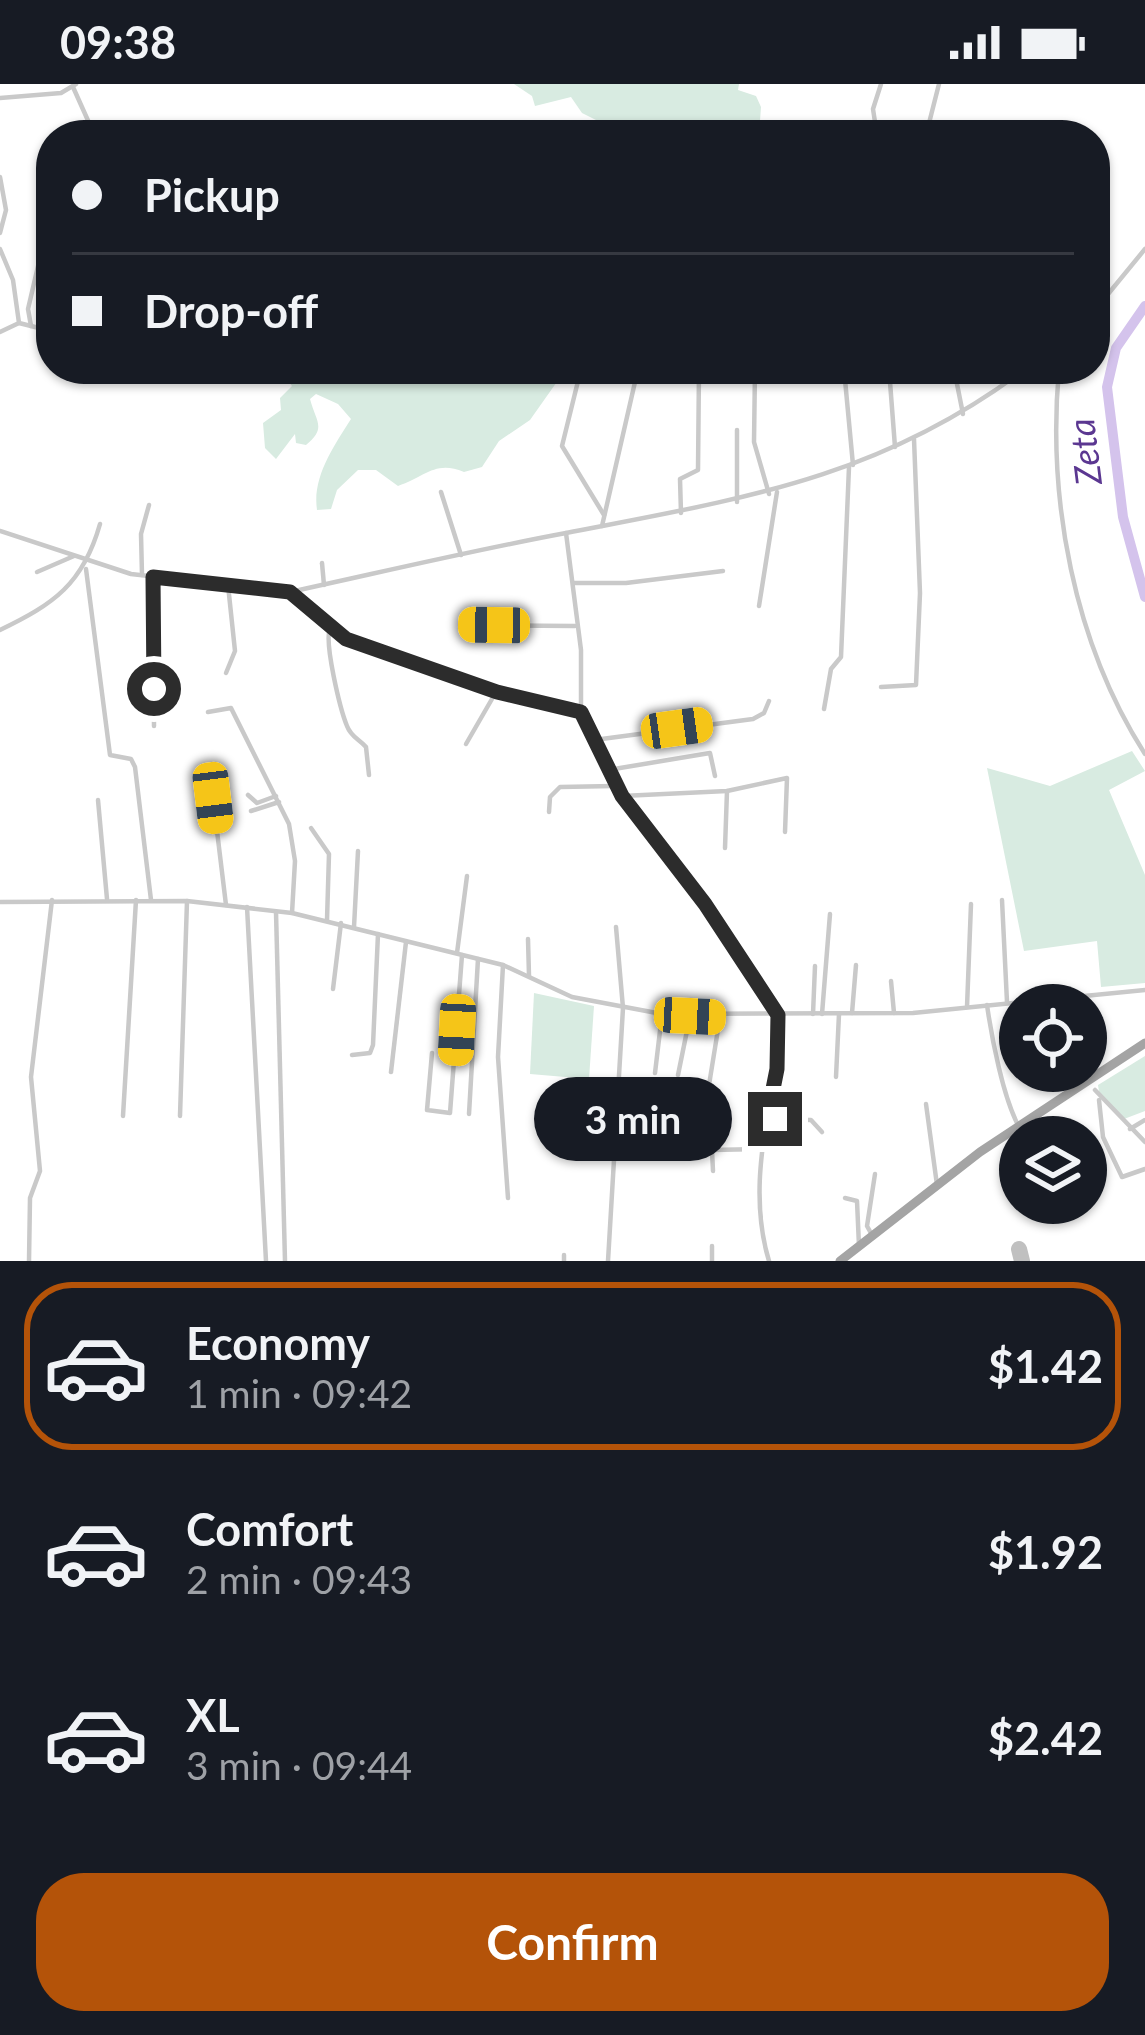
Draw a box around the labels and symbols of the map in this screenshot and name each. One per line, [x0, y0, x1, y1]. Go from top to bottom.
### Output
water label: Zeta [1058, 416, 1110, 489]
car [458, 606, 530, 644]
route start [127, 662, 181, 716]
car [639, 705, 715, 751]
car [191, 760, 235, 836]
car [437, 993, 477, 1067]
car [653, 996, 727, 1036]
callout: 3 min [535, 1077, 733, 1161]
route end [748, 1092, 802, 1146]

